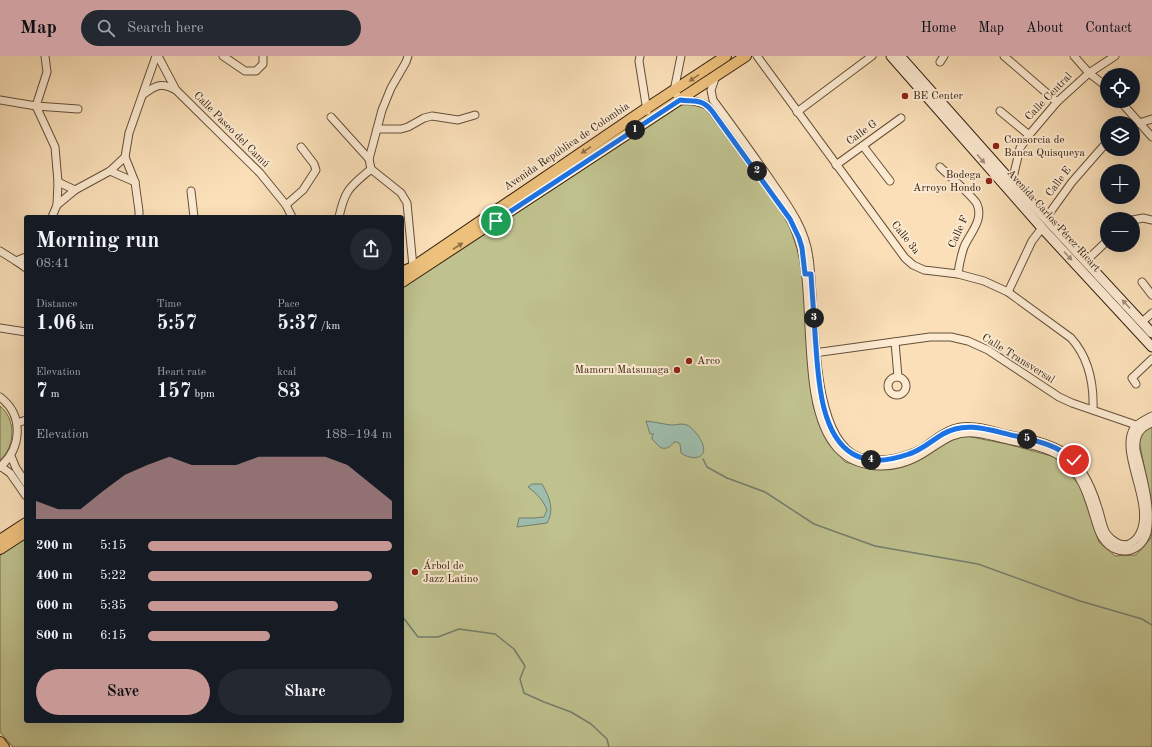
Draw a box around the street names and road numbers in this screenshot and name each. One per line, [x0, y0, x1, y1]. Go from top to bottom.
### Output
street label: Calle Central [1023, 71, 1075, 123]
street label: Calle Paseo del Camú [191, 90, 271, 170]
street label: Avenida República de Colombia [502, 101, 632, 193]
street label: Calle G [845, 118, 879, 148]
street label: Calle E [1044, 165, 1074, 199]
street label: Avenida Carlos Pérez Ricart [1004, 168, 1102, 274]
street label: Calle F [947, 214, 971, 250]
street label: Calle 3a [889, 219, 922, 257]
street label: Calle Transversal [980, 332, 1056, 386]

